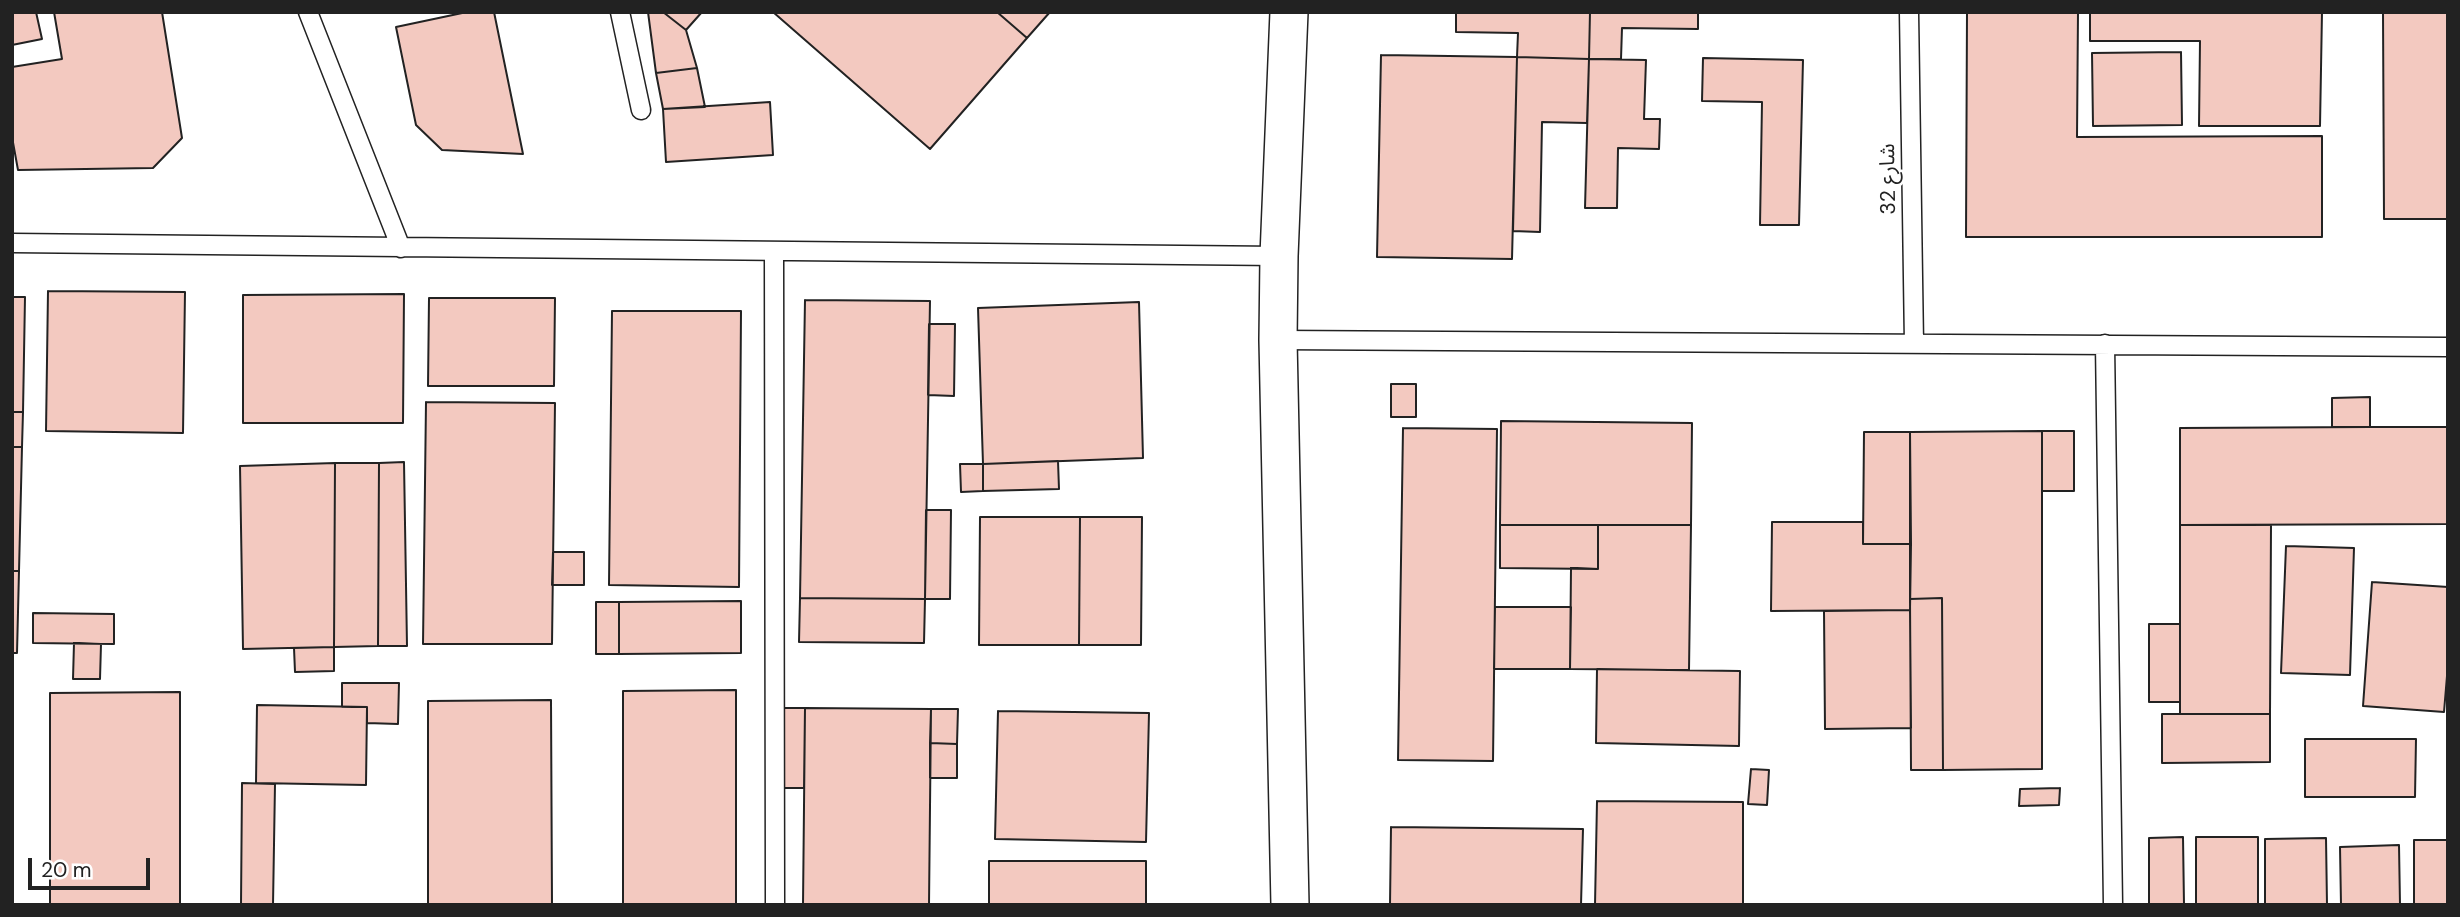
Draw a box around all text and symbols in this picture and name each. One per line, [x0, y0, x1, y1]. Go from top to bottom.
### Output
street label: شارع 32 [1876, 143, 1902, 215]
scale bar [32, 844, 154, 888]
text: 20 m [41, 856, 92, 884]

